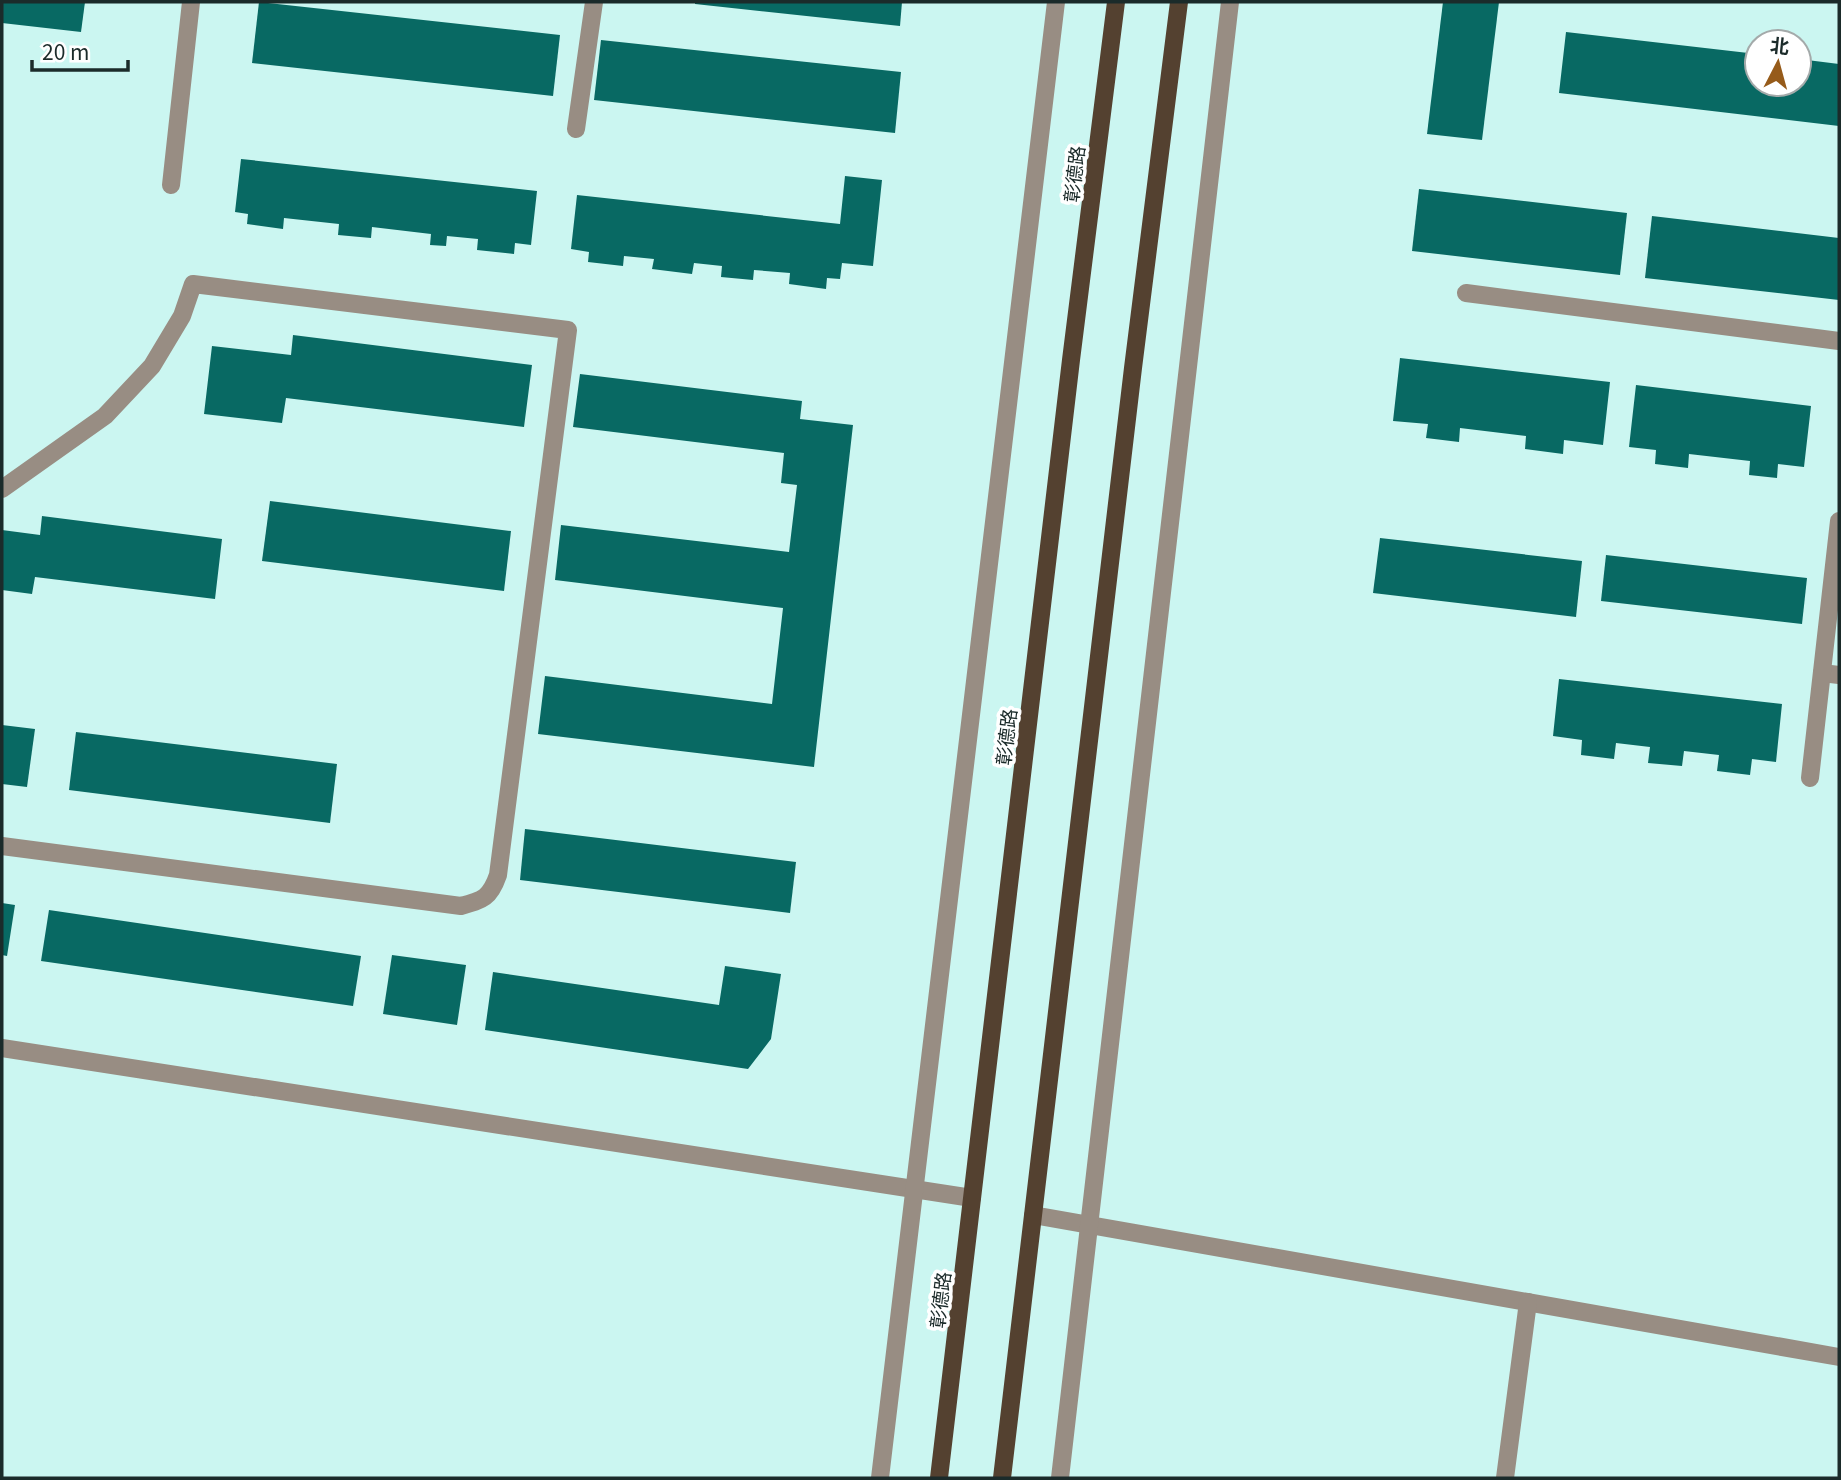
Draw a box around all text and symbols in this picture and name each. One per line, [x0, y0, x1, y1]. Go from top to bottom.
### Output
scale bar [32, 28, 128, 72]
north arrow [1743, 28, 1813, 98]
text: 北 [1769, 30, 1791, 59]
text: 20 m [42, 36, 89, 66]
street label: 彰德路 [1056, 144, 1090, 204]
street label: 彰德路 [988, 707, 1022, 767]
street label: 彰德路 [922, 1270, 956, 1330]

